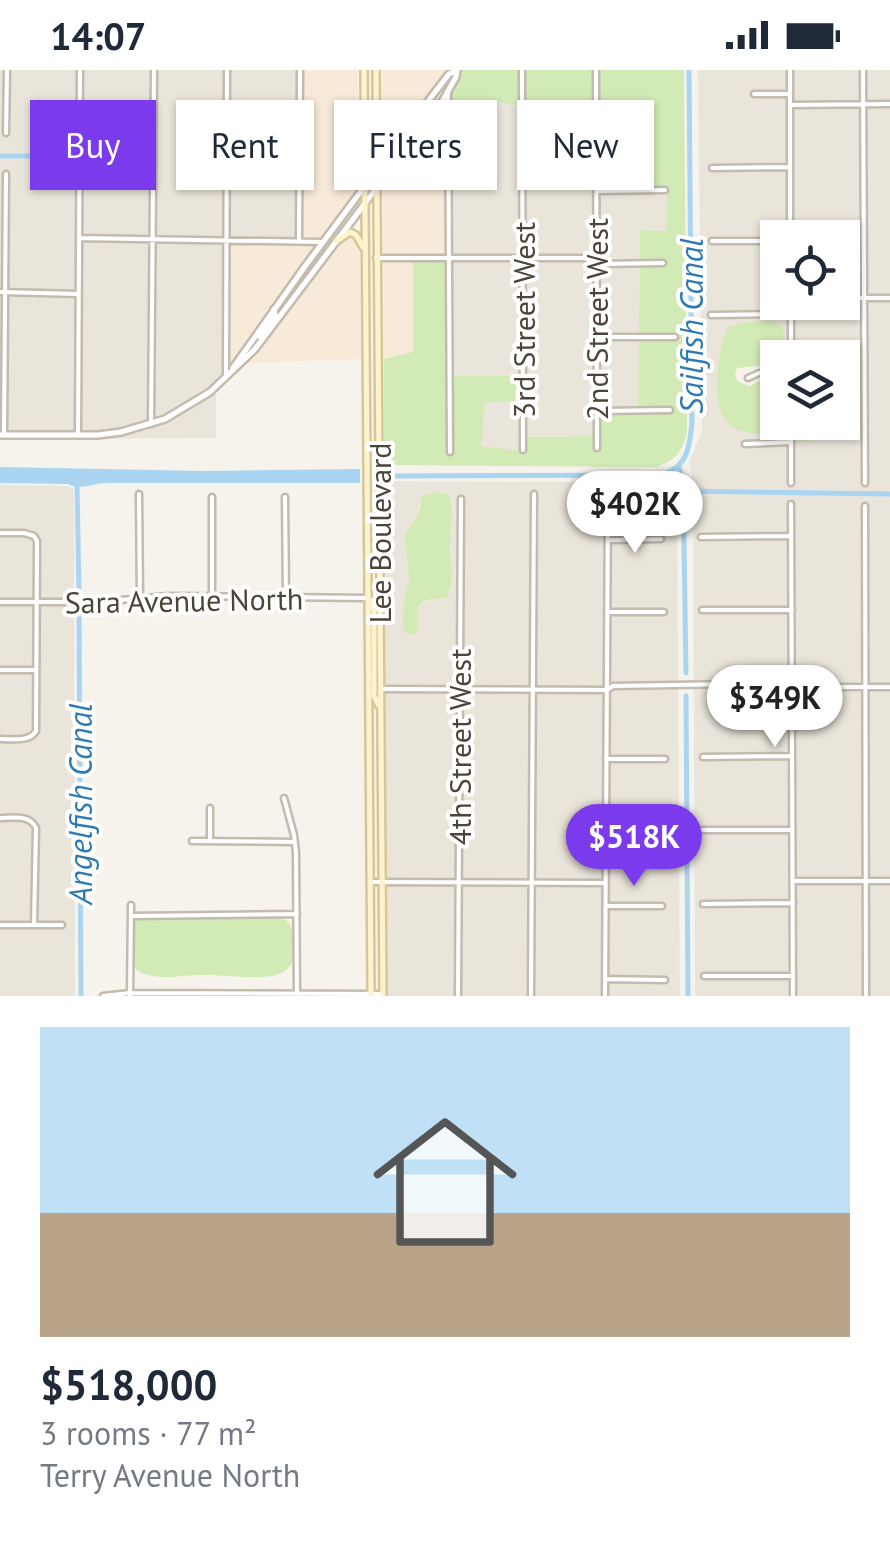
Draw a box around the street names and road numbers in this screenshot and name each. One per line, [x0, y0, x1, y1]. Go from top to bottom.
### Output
street label: 2nd Street West [577, 218, 616, 420]
street label: 3rd Street West [504, 222, 543, 418]
street label: Lee Boulevard [360, 443, 399, 623]
street label: Sara Avenue North [64, 578, 304, 622]
street label: 4th Street West [440, 649, 479, 845]

